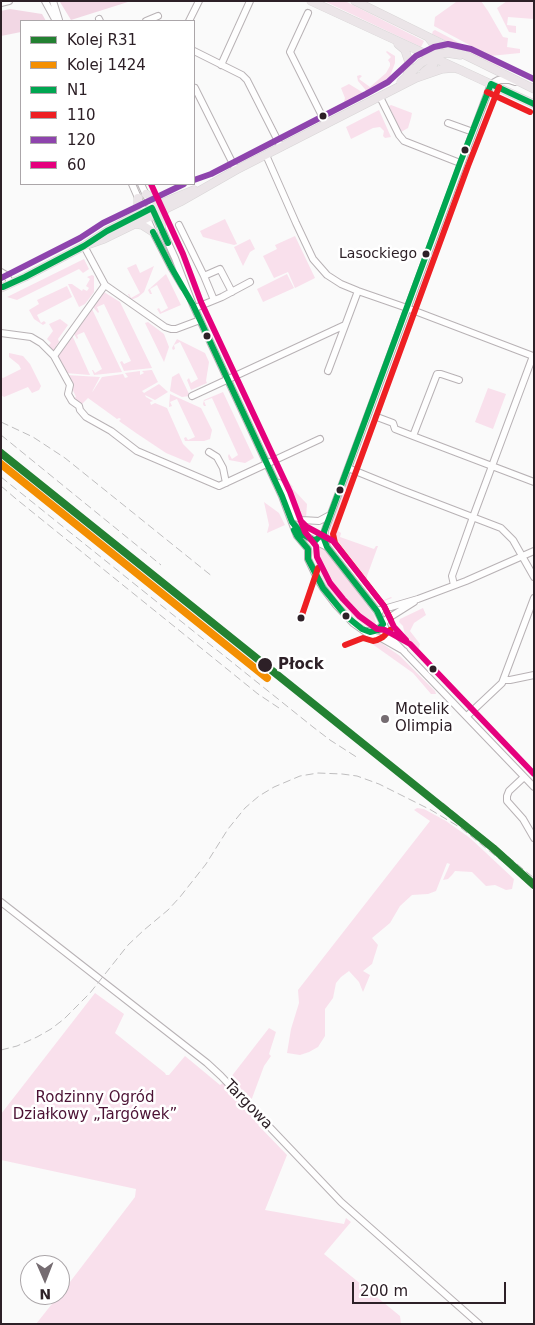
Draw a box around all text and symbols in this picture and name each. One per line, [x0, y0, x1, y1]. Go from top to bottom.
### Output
legend [20, 20, 195, 185]
text: Kolej R31 [67, 31, 137, 49]
text: Kolej 1424 [67, 56, 146, 74]
text: N1 [67, 81, 88, 99]
text: 110 [67, 106, 96, 124]
unlabelled marker [318, 111, 328, 121]
text: 120 [67, 131, 96, 149]
unlabelled marker [460, 145, 470, 155]
text: 60 [67, 156, 86, 174]
place label: Lasockiego [339, 246, 417, 262]
marker: Lasockiego [421, 249, 431, 259]
unlabelled marker [202, 331, 212, 341]
unlabelled marker [335, 485, 345, 495]
unlabelled marker [341, 611, 351, 621]
unlabelled marker [296, 613, 306, 623]
marker: Płock [256, 656, 274, 674]
place label: Płock [278, 656, 324, 674]
unlabelled marker [428, 664, 438, 674]
place label: Motelik Olimpia [395, 701, 453, 736]
marker: Motelik Olimpia [379, 713, 391, 725]
street label: Targowa [220, 1076, 276, 1134]
park label: Rodzinny Ogród Działkowy „Targówek” [13, 1089, 177, 1124]
north arrow [20, 1255, 70, 1305]
scale bar [355, 1272, 509, 1304]
text: 200 m [360, 1282, 408, 1300]
text: N [39, 1286, 51, 1302]

